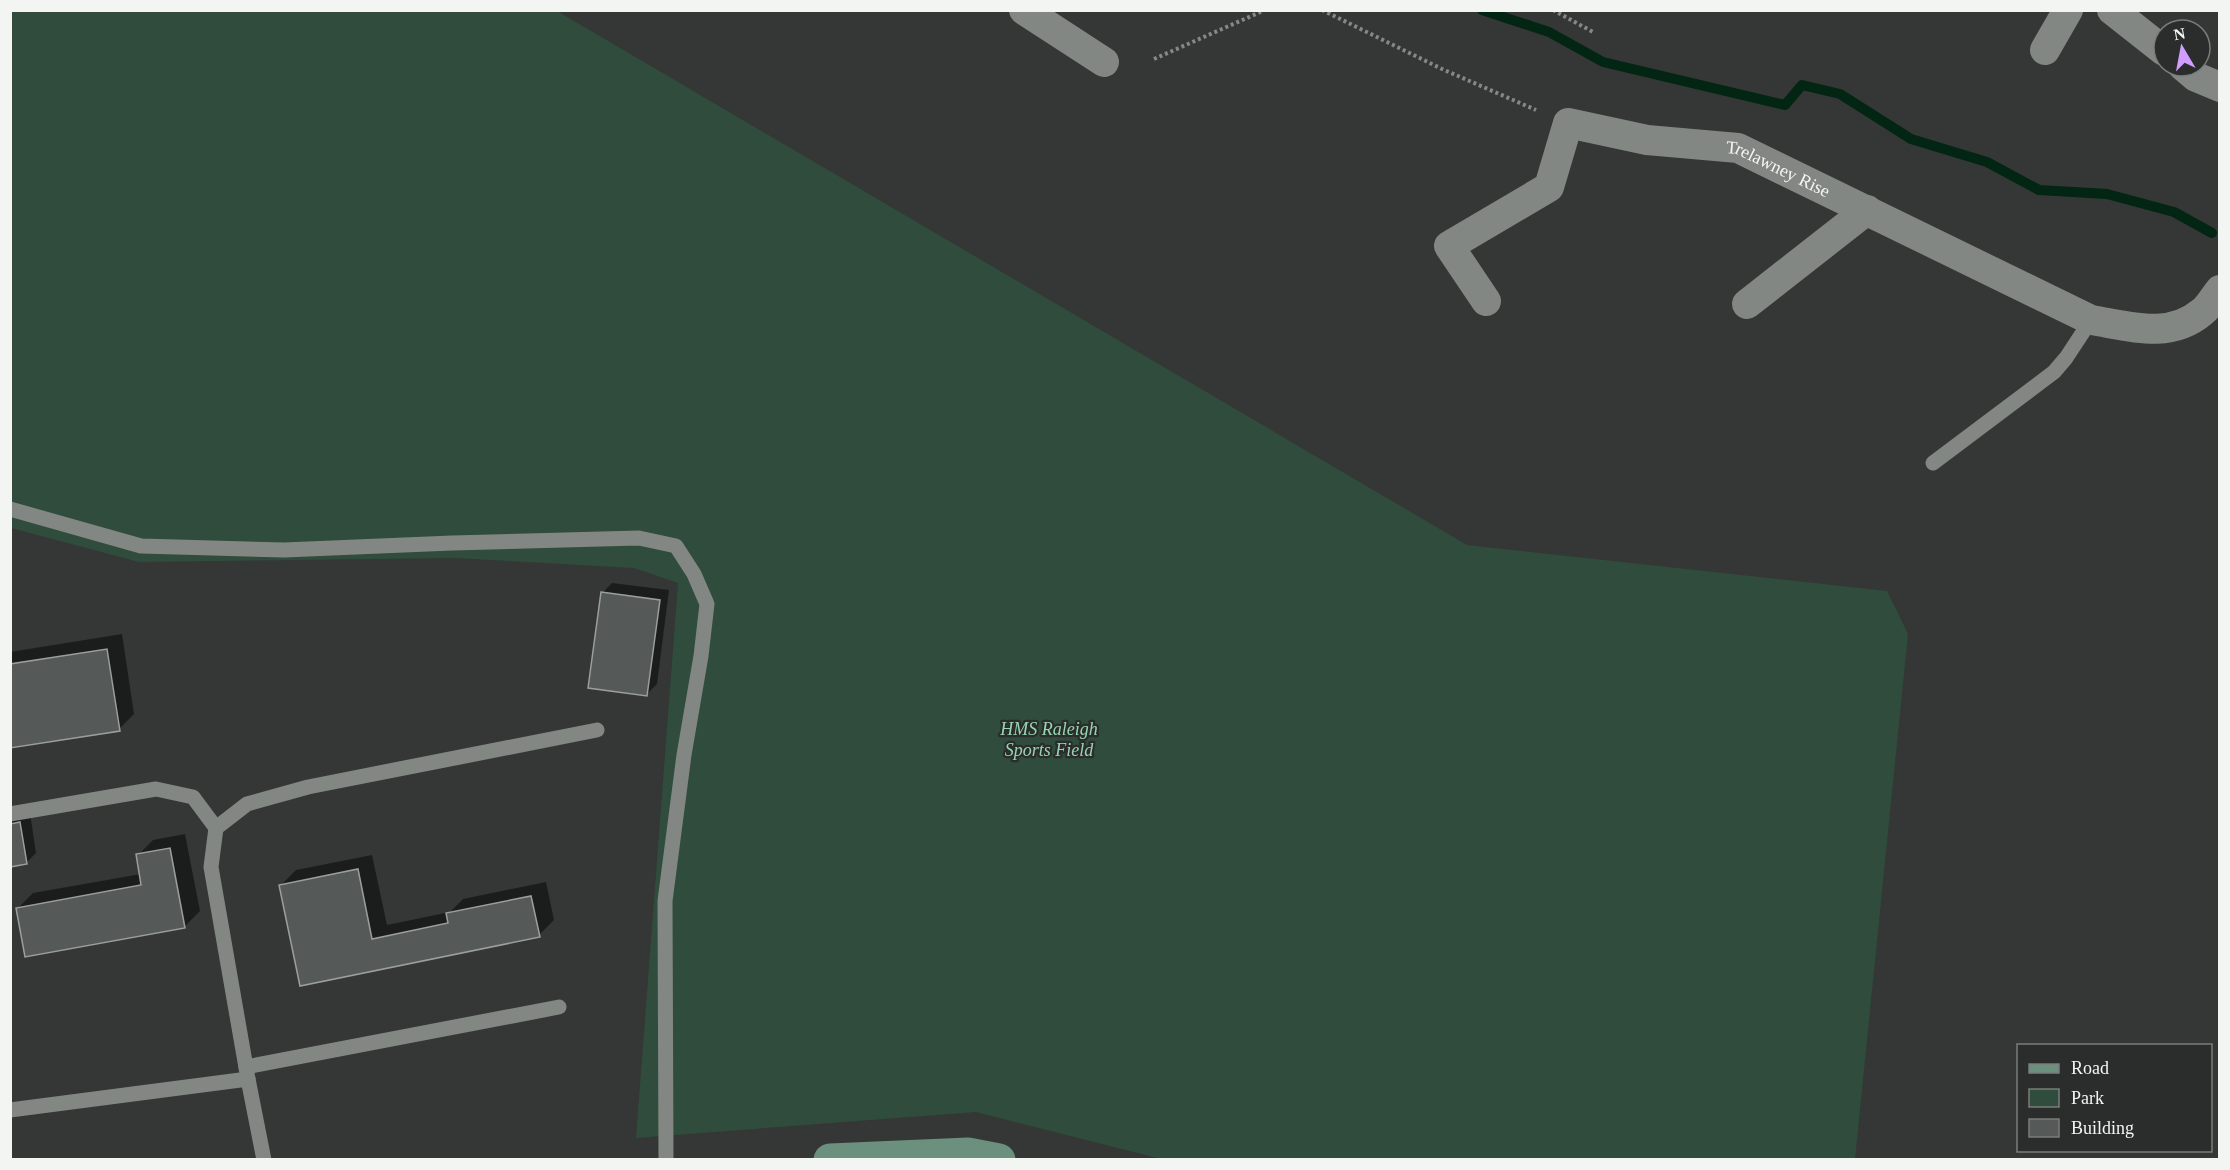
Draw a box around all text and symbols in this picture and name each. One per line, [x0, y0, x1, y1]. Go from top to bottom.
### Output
north arrow [2152, 18, 2212, 78]
text: N [2172, 24, 2187, 43]
street label: Trelawney Rise [1725, 137, 1833, 201]
park label: HMS Raleigh Sports Field [999, 719, 1098, 760]
legend [2017, 1044, 2212, 1152]
text: Road [2071, 1058, 2109, 1078]
text: Park [2071, 1088, 2104, 1108]
text: Building [2071, 1118, 2134, 1138]

